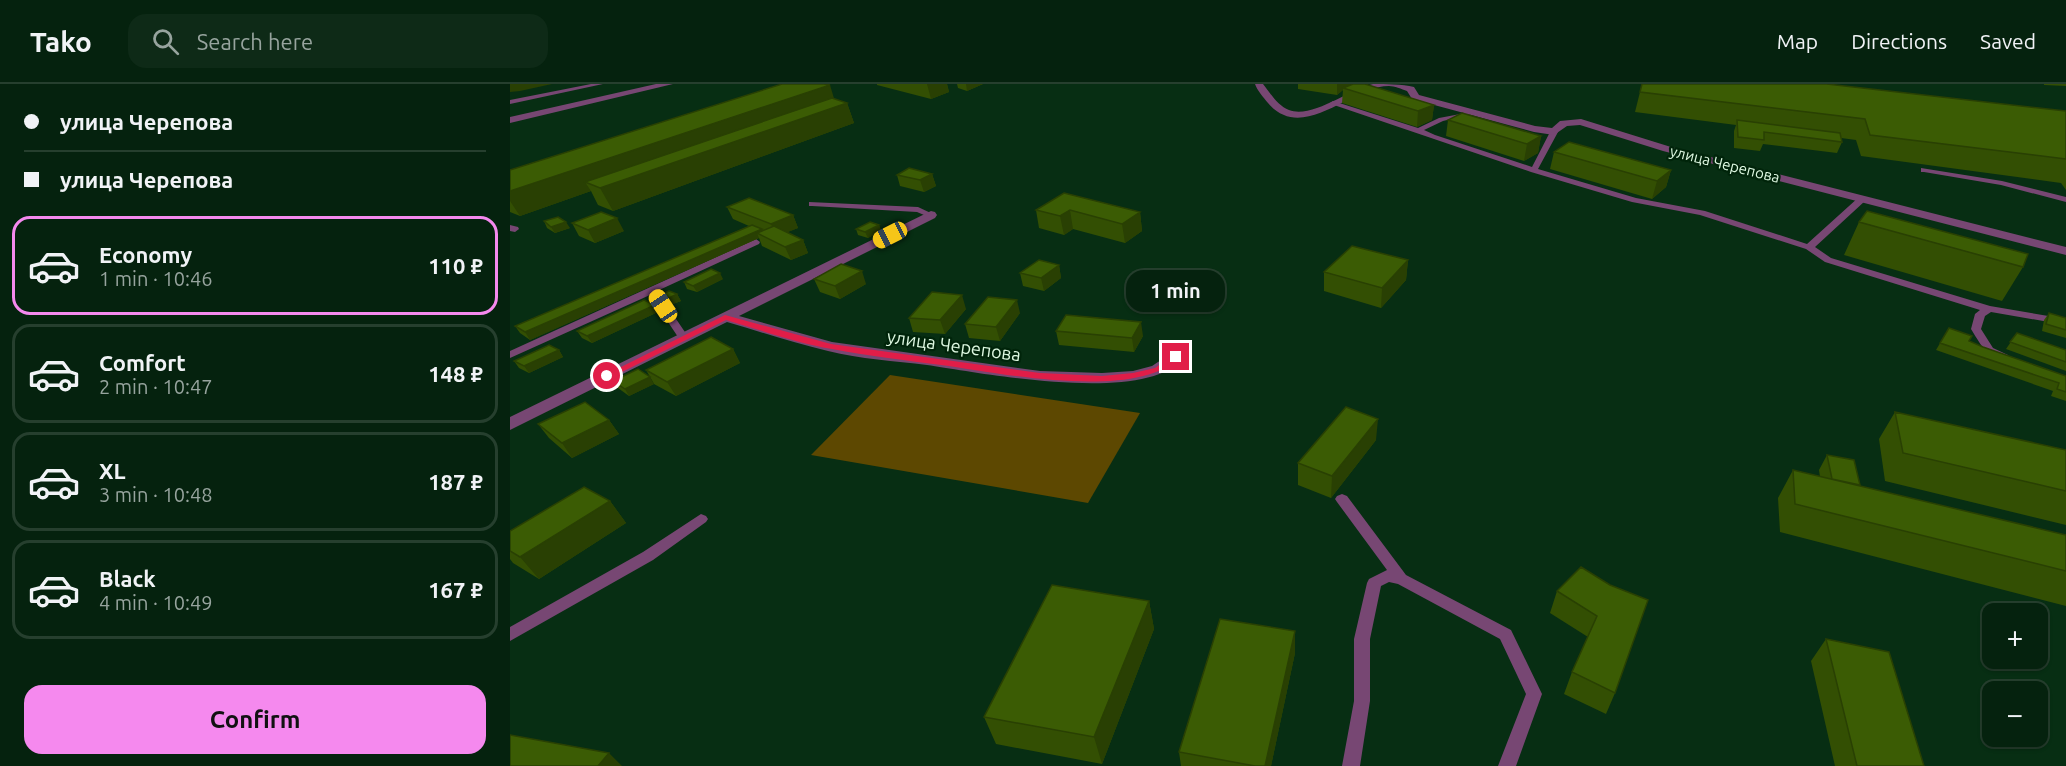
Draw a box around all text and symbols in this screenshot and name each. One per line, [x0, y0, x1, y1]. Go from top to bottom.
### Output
search box [128, 14, 548, 68]
icon: search [149, 25, 182, 58]
text: Tako [30, 26, 92, 57]
text: Search here [197, 29, 313, 54]
text: Map [1777, 29, 1818, 53]
text: Directions [1851, 29, 1947, 53]
text: Saved [1980, 29, 2036, 53]
text: улица Черепова [60, 109, 233, 134]
street label: улица Черепова [1668, 142, 1782, 186]
text: улица Черепова [60, 167, 233, 192]
car [870, 219, 910, 251]
icon: car [27, 239, 81, 293]
text: Economy [99, 242, 192, 267]
text: 110 ₽ [428, 253, 483, 278]
text: 1 min · 10:46 [99, 267, 213, 290]
callout: 1 min [1126, 270, 1226, 312]
text: 1 min [1150, 279, 1201, 302]
car [645, 286, 681, 326]
street label: улица Черепова [886, 326, 1022, 364]
route end [1162, 343, 1189, 370]
icon: car [27, 347, 81, 401]
text: Comfort [99, 350, 186, 375]
text: 148 ₽ [428, 361, 483, 386]
route start [593, 362, 620, 389]
text: 2 min · 10:47 [99, 375, 213, 398]
icon: car [27, 455, 81, 509]
text: XL [99, 458, 126, 483]
text: 187 ₽ [428, 469, 483, 494]
text: 3 min · 10:48 [99, 483, 213, 506]
icon: car [27, 563, 81, 617]
text: Black [99, 566, 156, 591]
text: 167 ₽ [428, 577, 483, 602]
text: 4 min · 10:49 [99, 591, 213, 614]
map controls [1982, 603, 2048, 747]
button: + [1982, 603, 2048, 669]
button: − [1982, 681, 2048, 747]
button: Confirm [24, 685, 486, 754]

